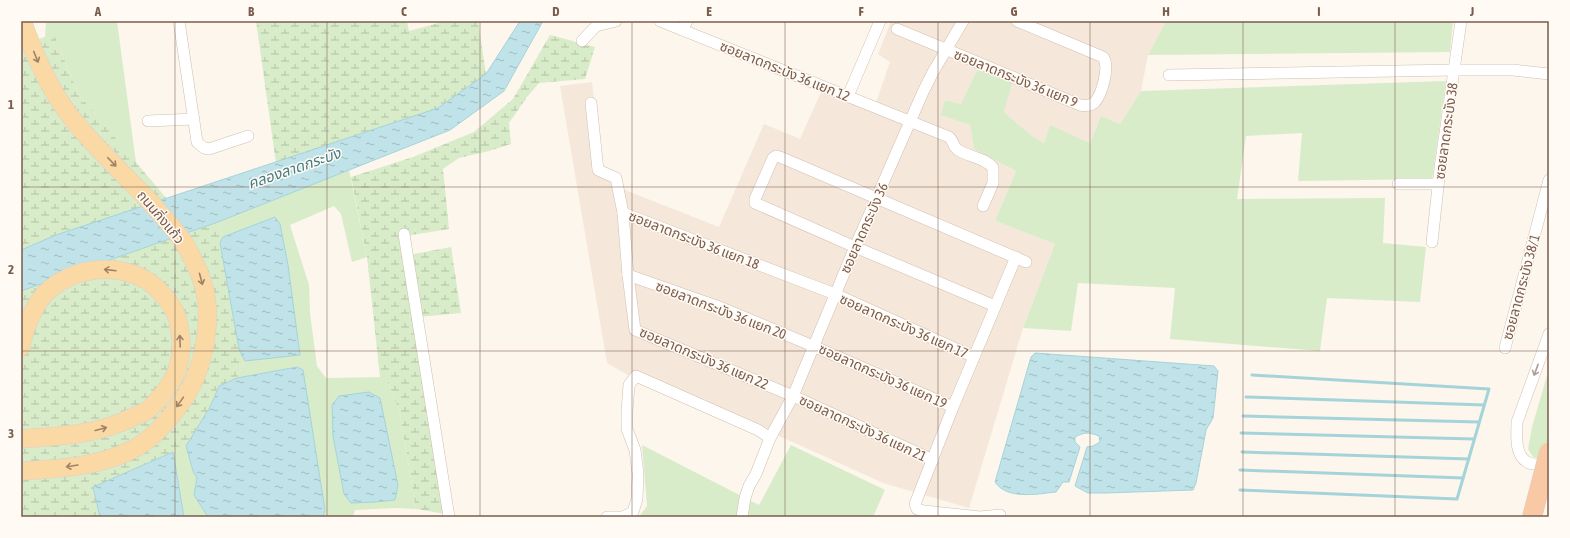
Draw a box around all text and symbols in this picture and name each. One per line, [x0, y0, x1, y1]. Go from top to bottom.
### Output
text: A [94, 4, 102, 19]
text: B [248, 4, 255, 19]
text: C [401, 4, 407, 19]
text: D [552, 4, 560, 19]
text: E [706, 4, 712, 19]
text: F [858, 4, 864, 19]
text: G [1011, 4, 1018, 19]
text: H [1162, 4, 1170, 19]
text: I [1317, 4, 1321, 19]
text: J [1469, 4, 1474, 19]
street label: ซอยลาดกระบัง 36 แยก 12 [718, 38, 852, 104]
street label: ซอยลาดกระบัง 36 แยก 9 [952, 46, 1080, 110]
one-way arrow [33, 51, 40, 63]
street label: ซอยลาดกระบัง 38 [1431, 81, 1461, 180]
text: 1 [8, 97, 14, 112]
water label: คลองลาดกระบัง [245, 144, 343, 192]
one-way arrow [107, 157, 117, 167]
street label: ซอยลาดกระบัง 36 [837, 180, 891, 276]
street label: ถนนกิ่งแก้ว [134, 186, 189, 247]
street label: ซอยลาดกระบัง 36 แยก 18 [626, 208, 762, 272]
street label: ซอยลาดกระบัง 38/1 [1499, 232, 1543, 342]
text: 2 [8, 262, 14, 277]
one-way arrow [104, 266, 117, 274]
one-way arrow [198, 272, 205, 285]
street label: ซอยลาดกระบัง 36 แยก 20 [653, 278, 789, 342]
street label: ซอยลาดกระบัง 36 แยก 17 [837, 290, 971, 362]
street label: ซอยลาดกระบัง 36 แยก 22 [637, 324, 771, 392]
one-way arrow [177, 335, 184, 348]
street label: ซอยลาดกระบัง 36 แยก 19 [816, 340, 950, 412]
one-way arrow [1531, 364, 1539, 376]
street label: ซอยลาดกระบัง 36 แยก 21 [797, 391, 929, 465]
one-way arrow [176, 397, 184, 408]
one-way arrow [95, 425, 108, 433]
text: 3 [8, 426, 14, 441]
one-way arrow [66, 462, 79, 470]

